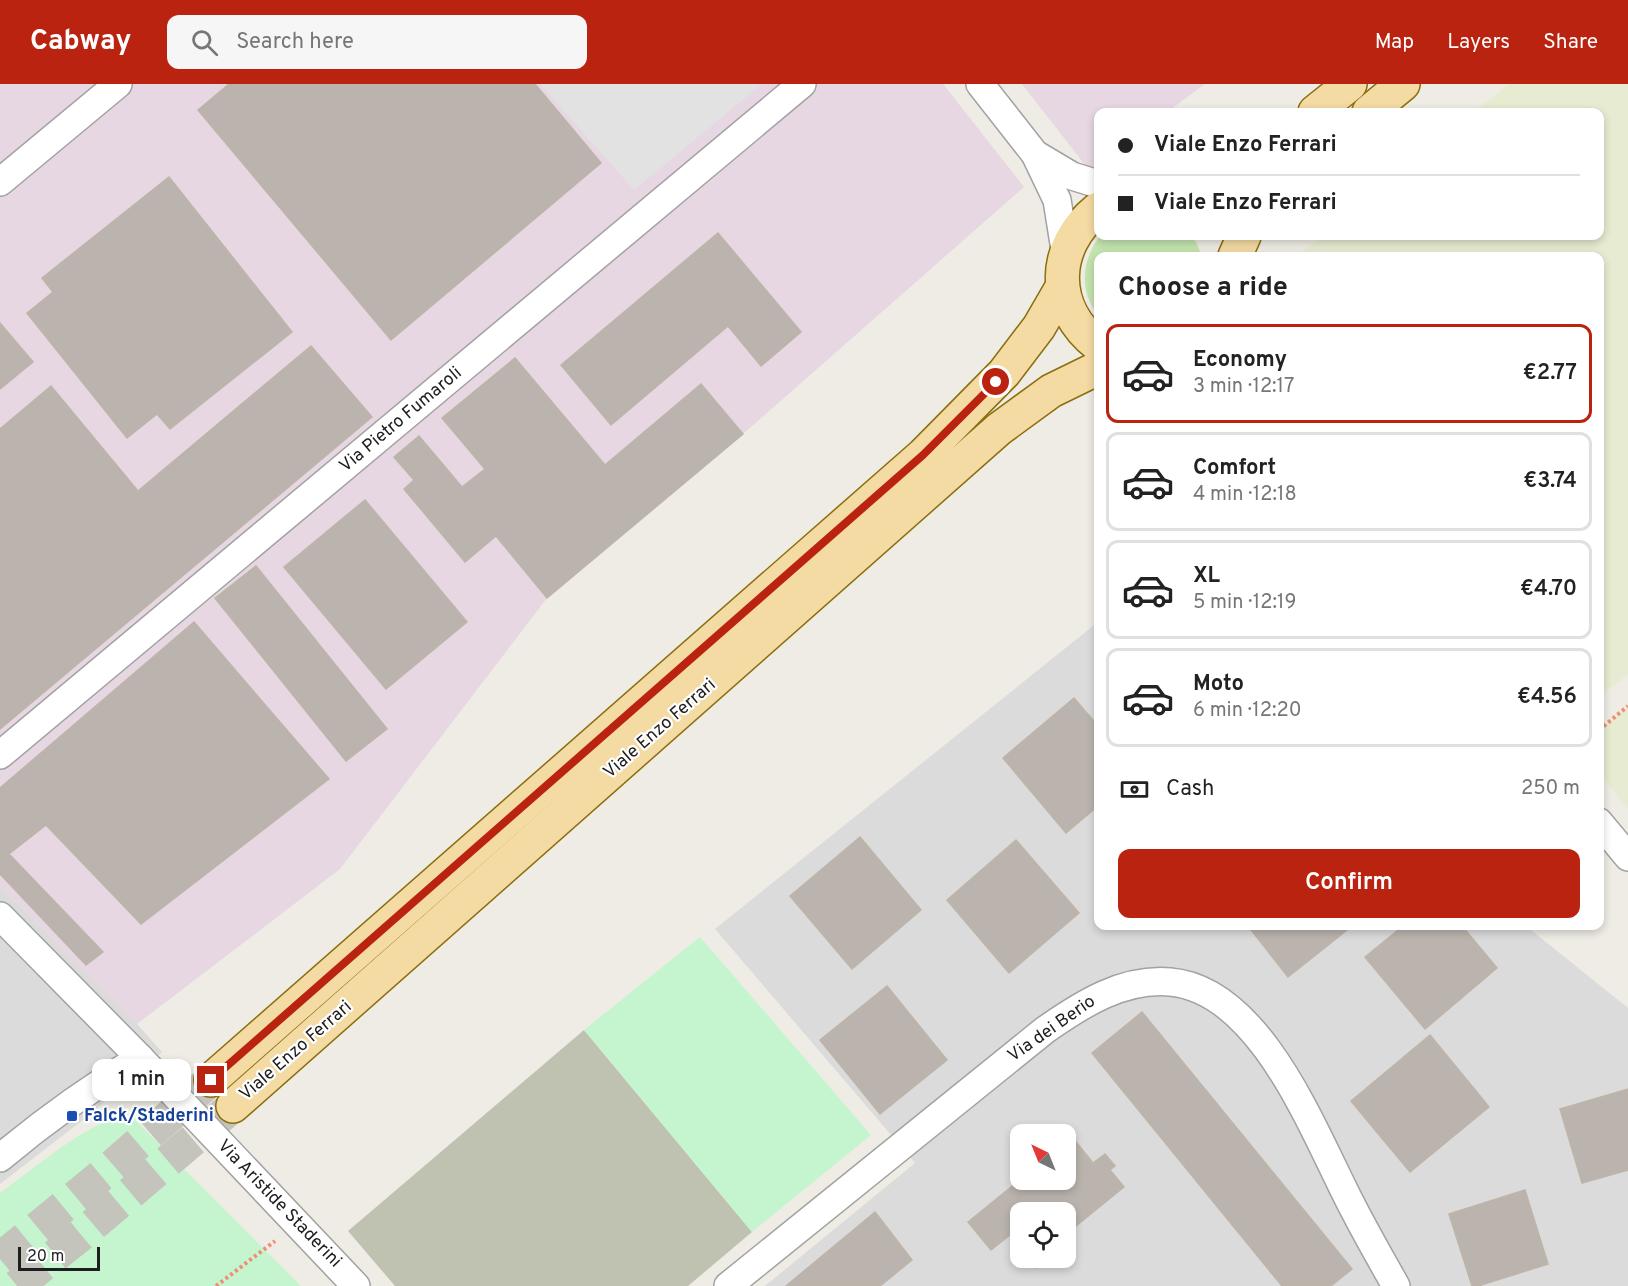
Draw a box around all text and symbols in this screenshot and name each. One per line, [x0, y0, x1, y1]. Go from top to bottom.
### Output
search box [167, 15, 587, 69]
text: Cabway [30, 24, 131, 60]
icon: search [188, 26, 221, 59]
text: Search here [236, 29, 354, 56]
text: Map [1375, 29, 1414, 56]
text: Layers [1447, 29, 1510, 56]
text: Share [1543, 29, 1598, 56]
text: Viale Enzo Ferrari [1154, 132, 1337, 159]
text: Viale Enzo Ferrari [1154, 190, 1337, 217]
text: Choose a ride [1118, 271, 1288, 305]
icon: car [1121, 347, 1175, 401]
text: Economy [1193, 347, 1287, 374]
text: €2.77 [1523, 360, 1577, 387]
street label: Via Pietro Fumaroli [335, 362, 467, 478]
route start [982, 368, 1009, 395]
text: 3 min · 12:17 [1193, 374, 1294, 400]
icon: car [1121, 455, 1175, 509]
text: Comfort [1193, 455, 1276, 482]
text: €3.74 [1523, 468, 1577, 495]
text: 4 min · 12:18 [1193, 482, 1297, 508]
icon: car [1121, 563, 1175, 617]
text: XL [1193, 563, 1220, 590]
text: €4.70 [1520, 576, 1577, 603]
text: 5 min · 12:19 [1193, 590, 1296, 616]
icon: car [1121, 671, 1175, 725]
text: Moto [1193, 671, 1244, 698]
street label: Viale Enzo Ferrari [599, 674, 721, 784]
text: €4.56 [1517, 684, 1577, 711]
text: 6 min · 12:20 [1193, 698, 1302, 724]
icon: cash [1118, 773, 1151, 806]
text: Cash [1166, 776, 1215, 803]
text: 250 m [1521, 776, 1580, 802]
button: Confirm [1118, 849, 1580, 918]
street label: Via dei Berio [1004, 990, 1100, 1068]
street label: Viale Enzo Ferrari [235, 996, 357, 1106]
callout: 1 min [91, 1059, 190, 1101]
route end [197, 1066, 224, 1093]
text: 1 min [118, 1067, 165, 1093]
place label: Falck/Staderini [84, 1105, 214, 1128]
marker: Falck/Staderini [65, 1109, 79, 1123]
north arrow [1010, 1124, 1076, 1190]
map controls [1010, 1124, 1076, 1268]
street label: Via Aristide Staderini [212, 1135, 346, 1273]
button: locate [1010, 1202, 1076, 1268]
scale bar [18, 1244, 100, 1272]
text: 20 m [27, 1247, 64, 1267]

